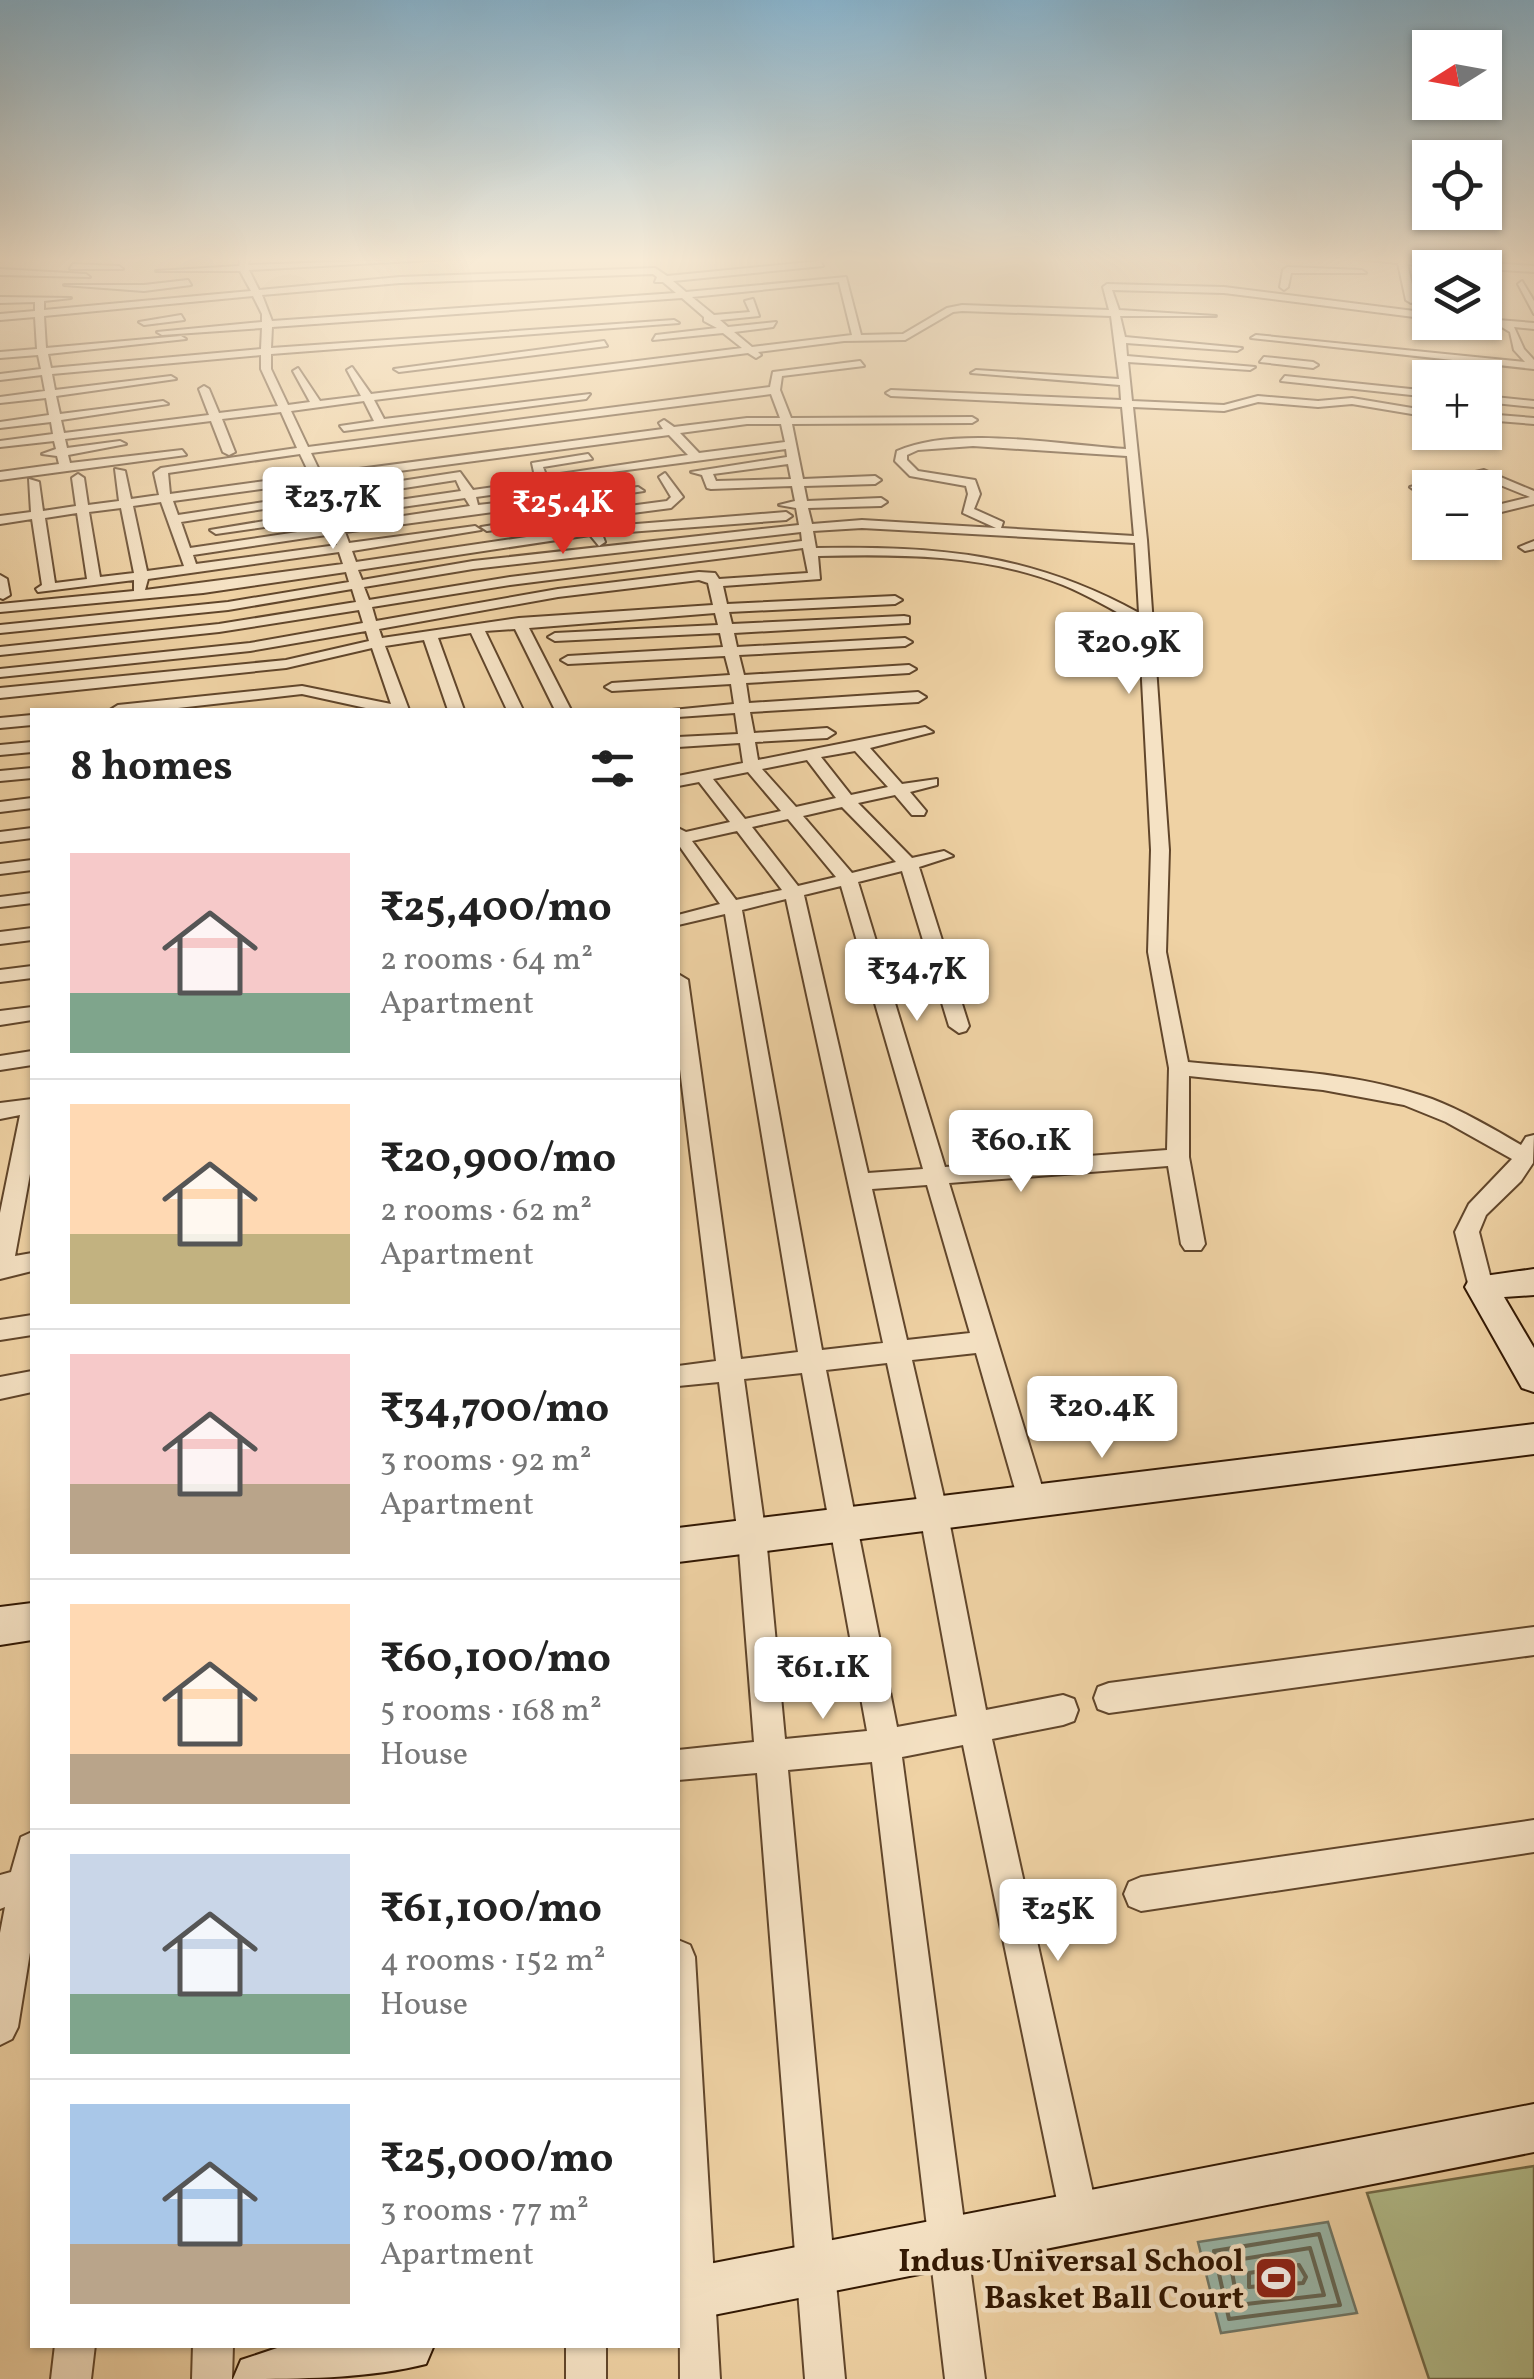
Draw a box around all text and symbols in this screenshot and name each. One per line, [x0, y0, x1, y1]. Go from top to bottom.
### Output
north arrow [1412, 30, 1502, 120]
map controls [1412, 30, 1502, 560]
button: locate [1412, 140, 1502, 230]
button: layers [1412, 250, 1502, 340]
button: + [1412, 360, 1502, 450]
pin: ₹23.7K [252, 467, 414, 552]
button: − [1412, 470, 1502, 560]
pin: ₹25.4K [482, 472, 644, 557]
text: ₹23.7K [285, 477, 381, 521]
text: ₹25.4K [512, 482, 614, 526]
pin: ₹20.9K [1048, 612, 1210, 697]
text: ₹20.9K [1077, 622, 1181, 666]
text: 8 homes [70, 739, 233, 798]
icon: filters [585, 741, 640, 796]
text: ₹25,400/mo [380, 880, 612, 939]
icon: home [150, 893, 270, 1013]
text: 2 rooms · 64 m² [380, 939, 593, 983]
pin: ₹34.7K [836, 939, 998, 1024]
text: ₹34.7K [867, 949, 967, 993]
text: Apartment [380, 983, 534, 1027]
pin: ₹60.1K [940, 1110, 1102, 1195]
text: ₹60.1K [971, 1120, 1071, 1164]
text: ₹20,900/mo [380, 1131, 616, 1190]
icon: home [150, 1144, 270, 1264]
text: 2 rooms · 62 m² [380, 1190, 592, 1234]
text: Apartment [380, 1234, 534, 1278]
pin: ₹20.4K [1021, 1376, 1183, 1461]
text: ₹34,700/mo [380, 1381, 609, 1440]
text: ₹20.4K [1049, 1386, 1155, 1430]
icon: home [150, 1394, 270, 1514]
text: 3 rooms · 92 m² [380, 1440, 592, 1484]
text: Apartment [380, 1484, 534, 1528]
text: ₹60,100/mo [380, 1631, 611, 1690]
pin: ₹61.1K [742, 1637, 904, 1722]
icon: home [150, 1644, 270, 1764]
text: ₹61.1K [776, 1647, 870, 1691]
text: 5 rooms · 168 m² [380, 1690, 602, 1734]
text: House [380, 1734, 468, 1778]
pin: ₹25K [999, 1879, 1117, 1964]
text: ₹61,100/mo [380, 1881, 602, 1940]
text: ₹25K [1022, 1889, 1094, 1933]
icon: home [150, 1894, 270, 2014]
text: 4 rooms · 152 m² [380, 1940, 606, 1984]
text: House [380, 1984, 468, 2028]
text: ₹25,000/mo [380, 2131, 613, 2190]
icon: home [150, 2144, 270, 2264]
text: 3 rooms · 77 m² [380, 2190, 589, 2234]
text: Apartment [380, 2234, 534, 2278]
place label: Indus Universal School Basket Ball Court [898, 2241, 1244, 2322]
sports icon: Indus Universal School Basket Ball Court [1253, 2255, 1299, 2301]

